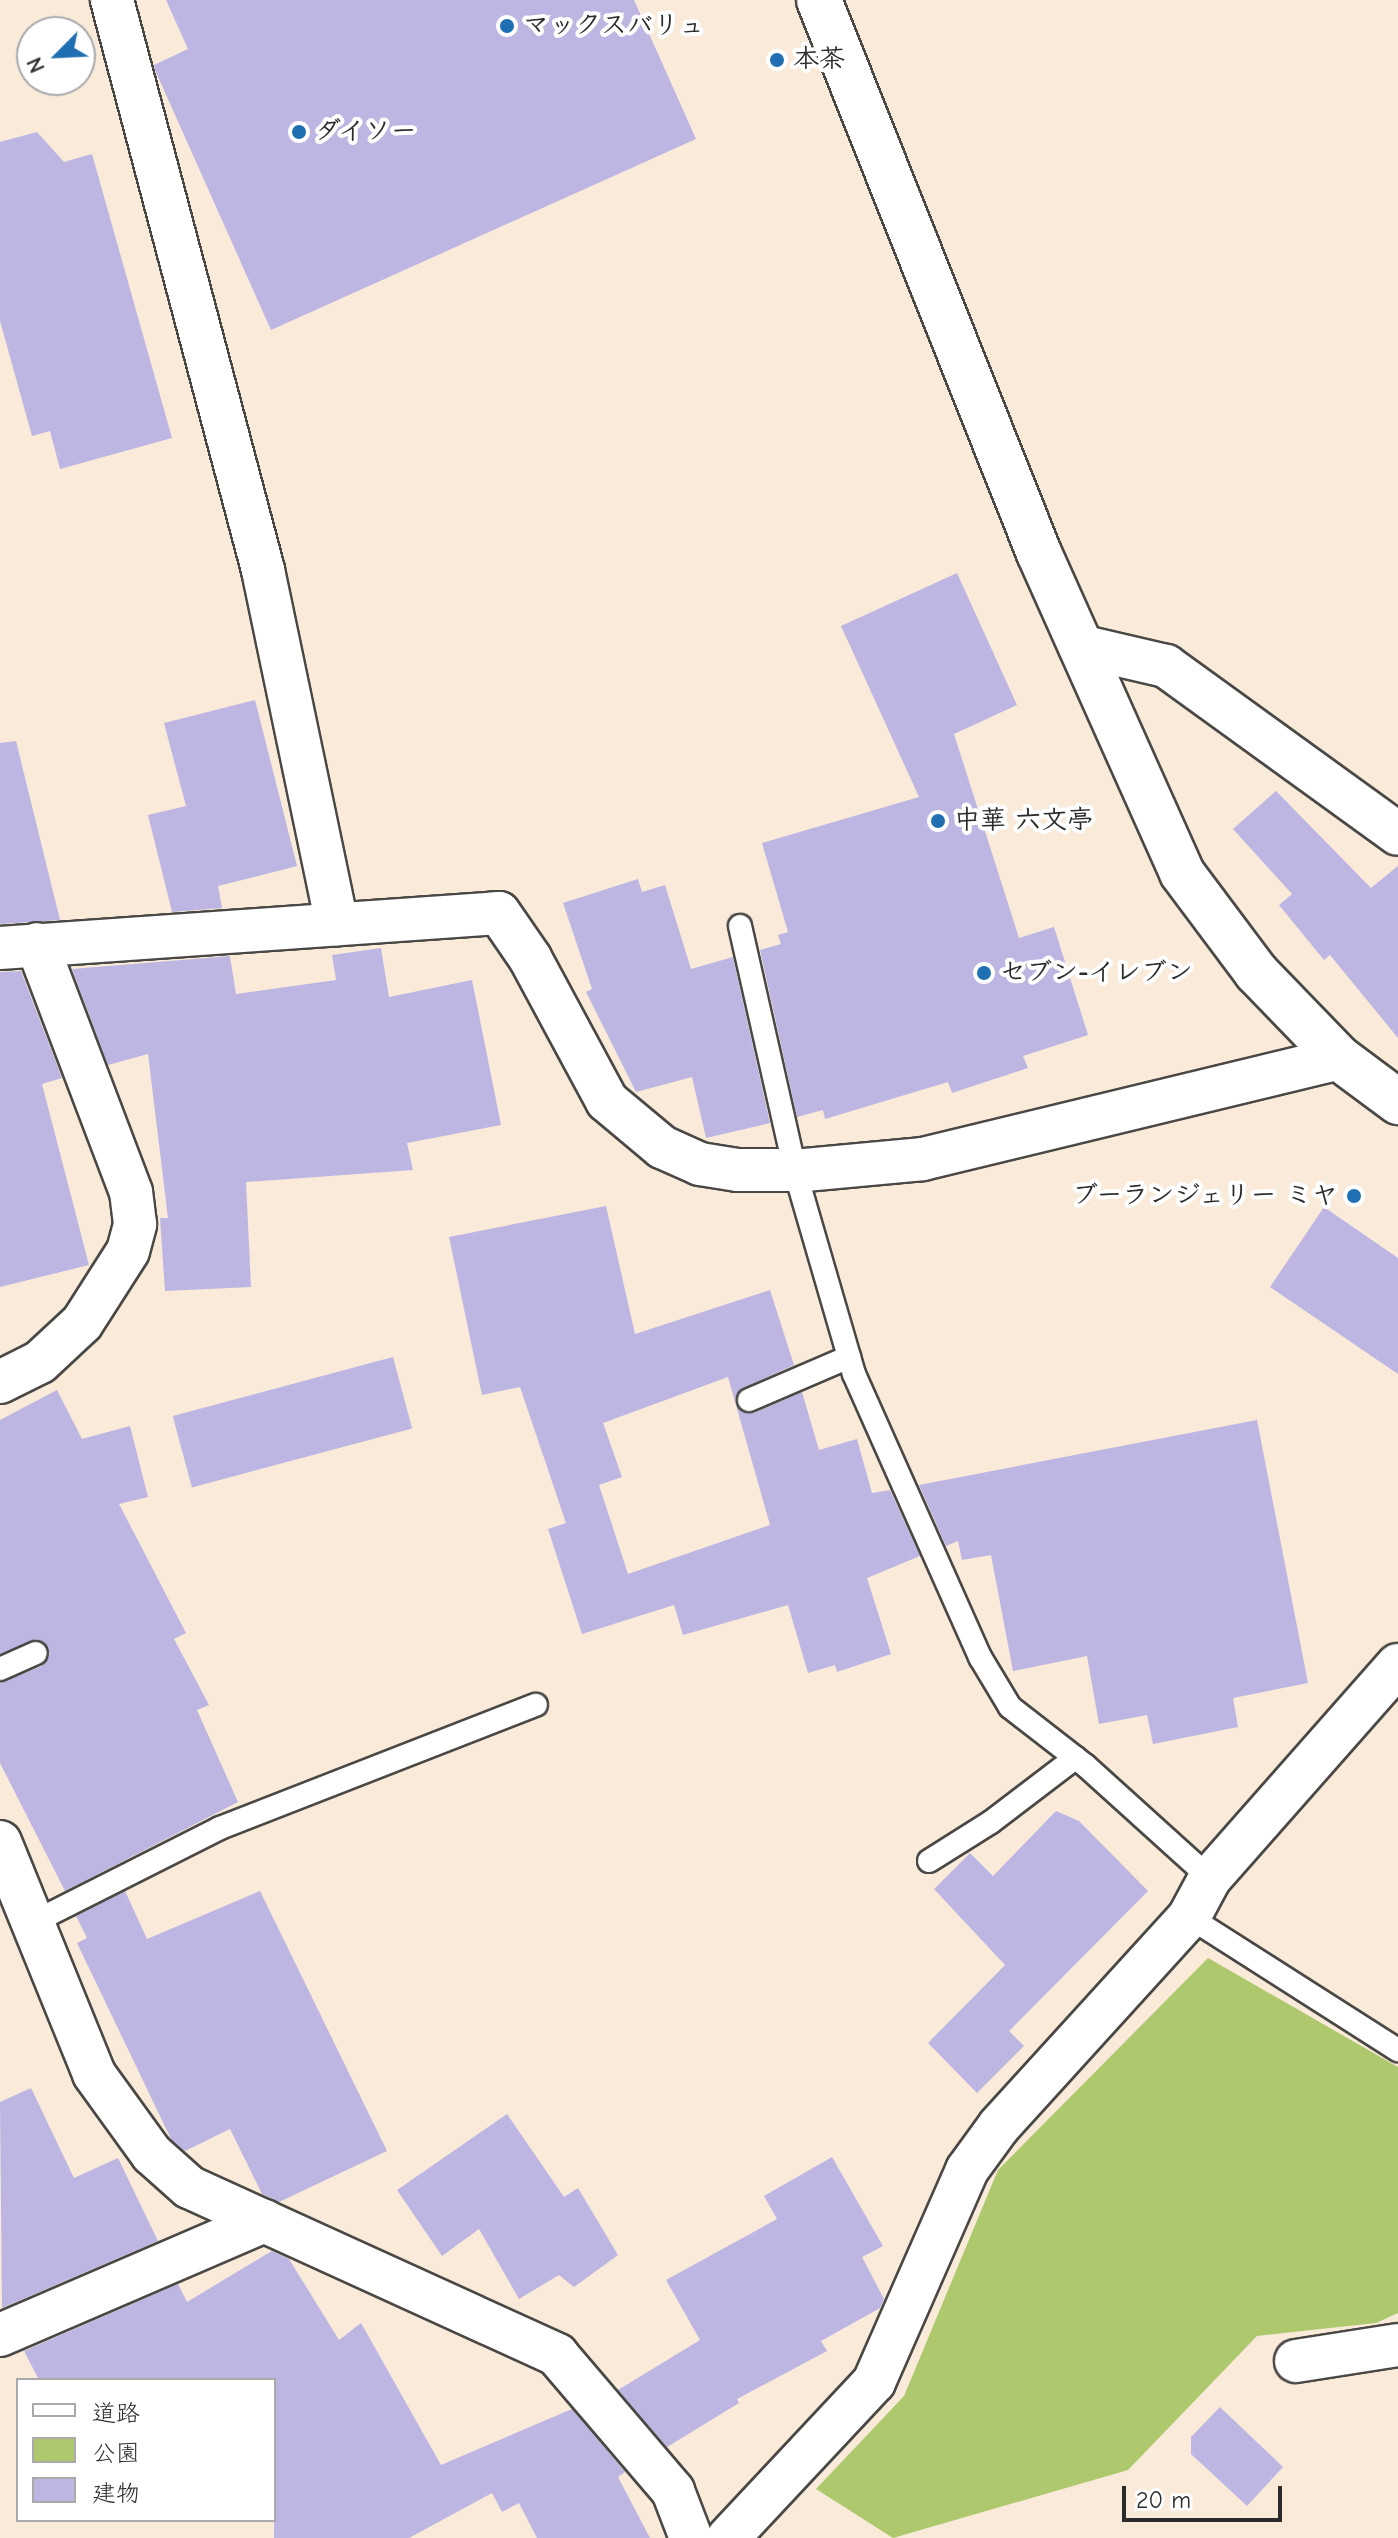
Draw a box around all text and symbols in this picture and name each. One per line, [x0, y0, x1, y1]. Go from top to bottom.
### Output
place label: マックスバリュ [523, 10, 705, 42]
north arrow [16, 16, 96, 96]
marker: マックスバリュ [498, 17, 516, 35]
place label: 本茶 [793, 44, 845, 76]
marker: 本茶 [768, 51, 786, 69]
text: N [21, 53, 51, 77]
place label: ダイソー [315, 116, 419, 148]
marker: ダイソー [290, 123, 308, 141]
place label: 中華 六文亭 [954, 805, 1093, 837]
marker: 中華 六文亭 [929, 812, 947, 830]
place label: セブン-イレブン [1000, 957, 1193, 989]
marker: セブン-イレブン [975, 964, 993, 982]
place label: ブーランジェリー ミヤ [1071, 1180, 1338, 1212]
marker: ブーランジェリー ミヤ [1345, 1187, 1363, 1205]
legend [16, 2378, 276, 2522]
text: 道路 [92, 2399, 140, 2427]
text: 公園 [92, 2439, 140, 2467]
scale bar [1126, 2470, 1286, 2520]
text: 建物 [92, 2479, 140, 2507]
text: 20 m [1136, 2486, 1191, 2514]

